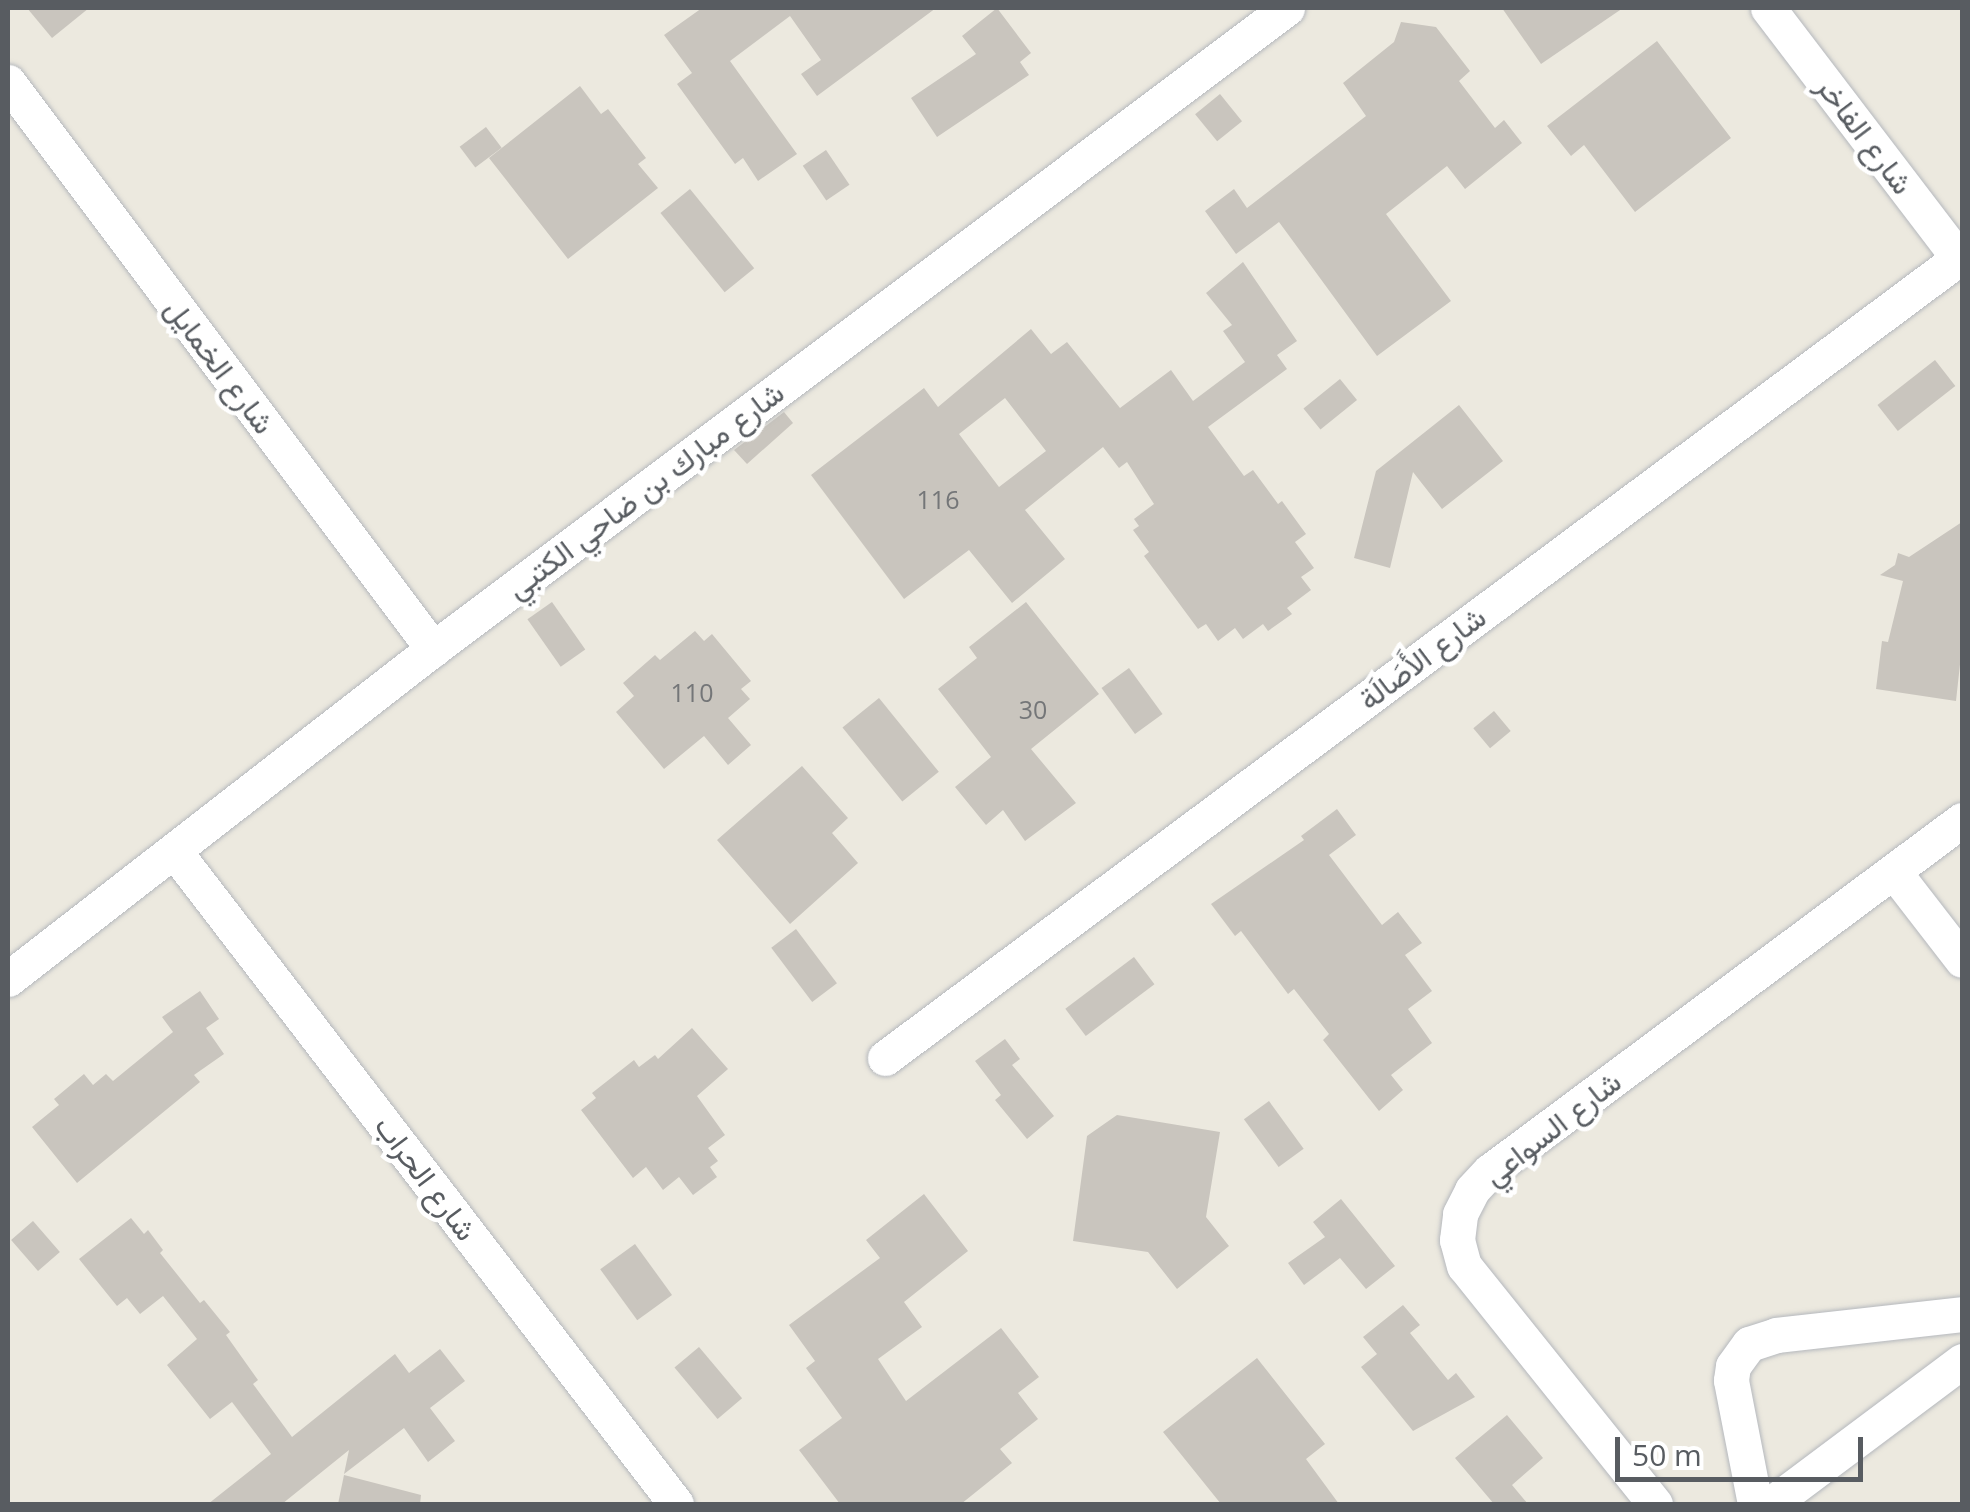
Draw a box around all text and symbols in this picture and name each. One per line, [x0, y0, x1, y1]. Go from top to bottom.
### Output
street label: شارع الفاخر [1809, 69, 1921, 201]
street label: شارع الخمايل [158, 291, 282, 441]
street label: شارع مبارك بن ضاحي الكتبي [499, 374, 791, 606]
house number: 116 [917, 484, 959, 514]
street label: شارع الأَصَالَة [1352, 599, 1492, 717]
house number: 110 [671, 677, 713, 707]
house number: 30 [1019, 694, 1047, 724]
street label: شارع السواعي [1476, 1063, 1628, 1193]
street label: شارع الحراب [367, 1109, 485, 1247]
scale bar [1620, 1417, 1868, 1479]
text: 50 m [1632, 1434, 1702, 1475]

